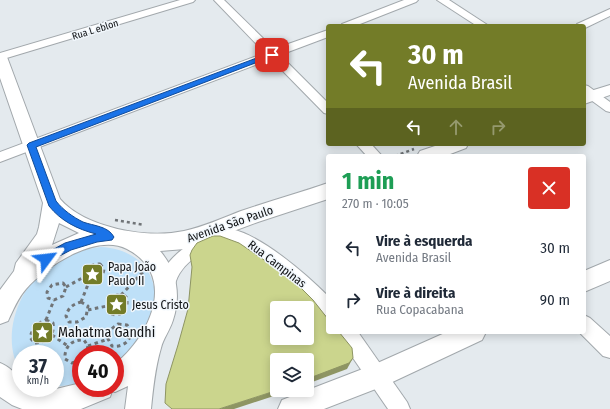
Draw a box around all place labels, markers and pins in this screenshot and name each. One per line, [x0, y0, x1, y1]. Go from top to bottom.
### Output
pin [255, 38, 289, 72]
place label: Papa João Paulo II [108, 260, 156, 288]
place icon: Papa João Paulo II [80, 261, 106, 287]
place icon: Jesus Cristo [104, 292, 130, 318]
place label: Jesus Cristo [132, 298, 189, 312]
place icon: Mahatma Gandhi [29, 319, 55, 345]
place label: Mahatma Gandhi [58, 324, 155, 341]

